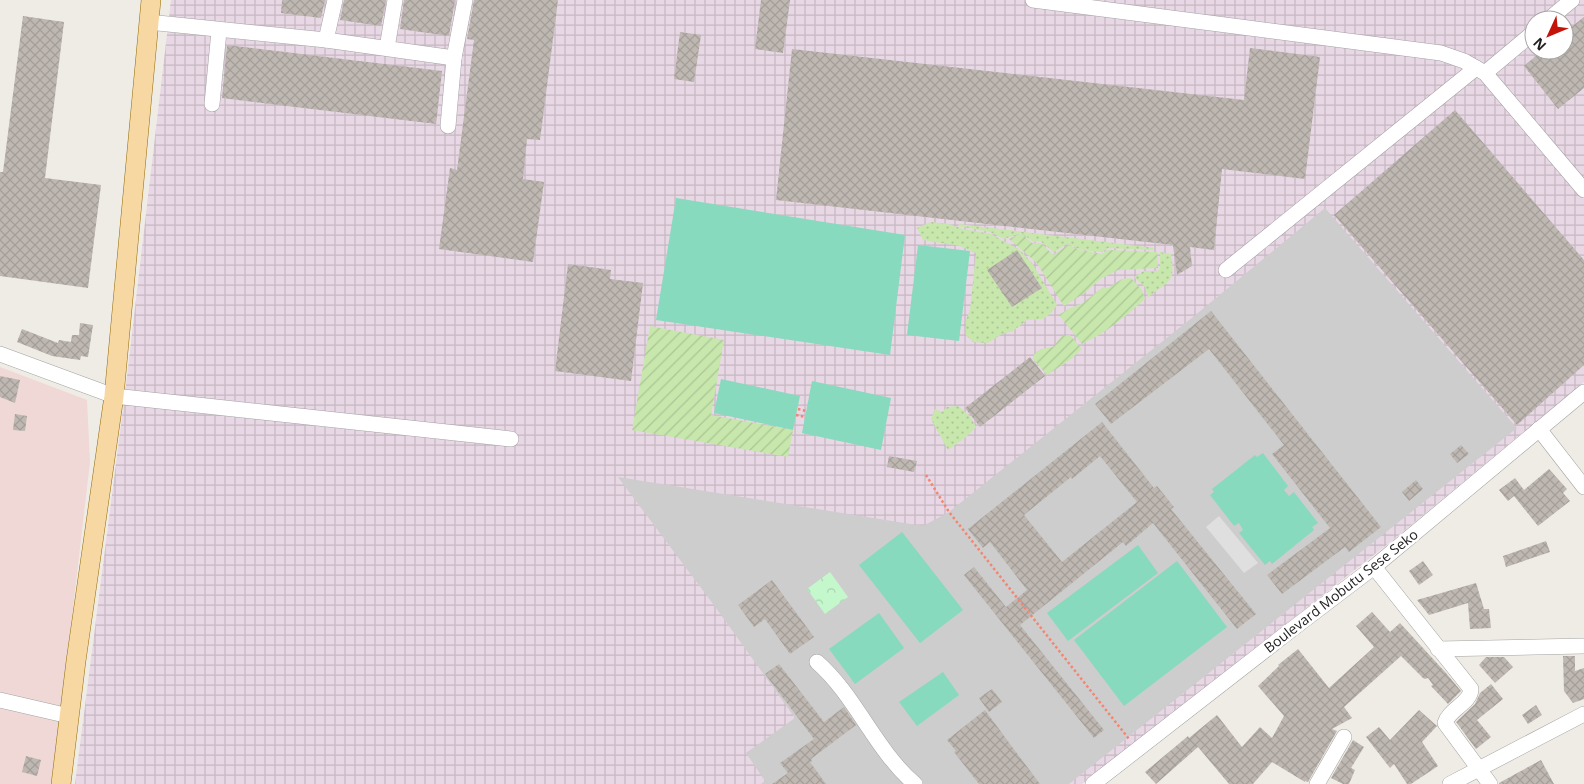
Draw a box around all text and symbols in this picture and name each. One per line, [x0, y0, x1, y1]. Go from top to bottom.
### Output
north arrow [1524, 10, 1574, 60]
text: N [1528, 34, 1550, 55]
street label: Boulevard Mobutu Sese Seko [1260, 524, 1422, 657]

